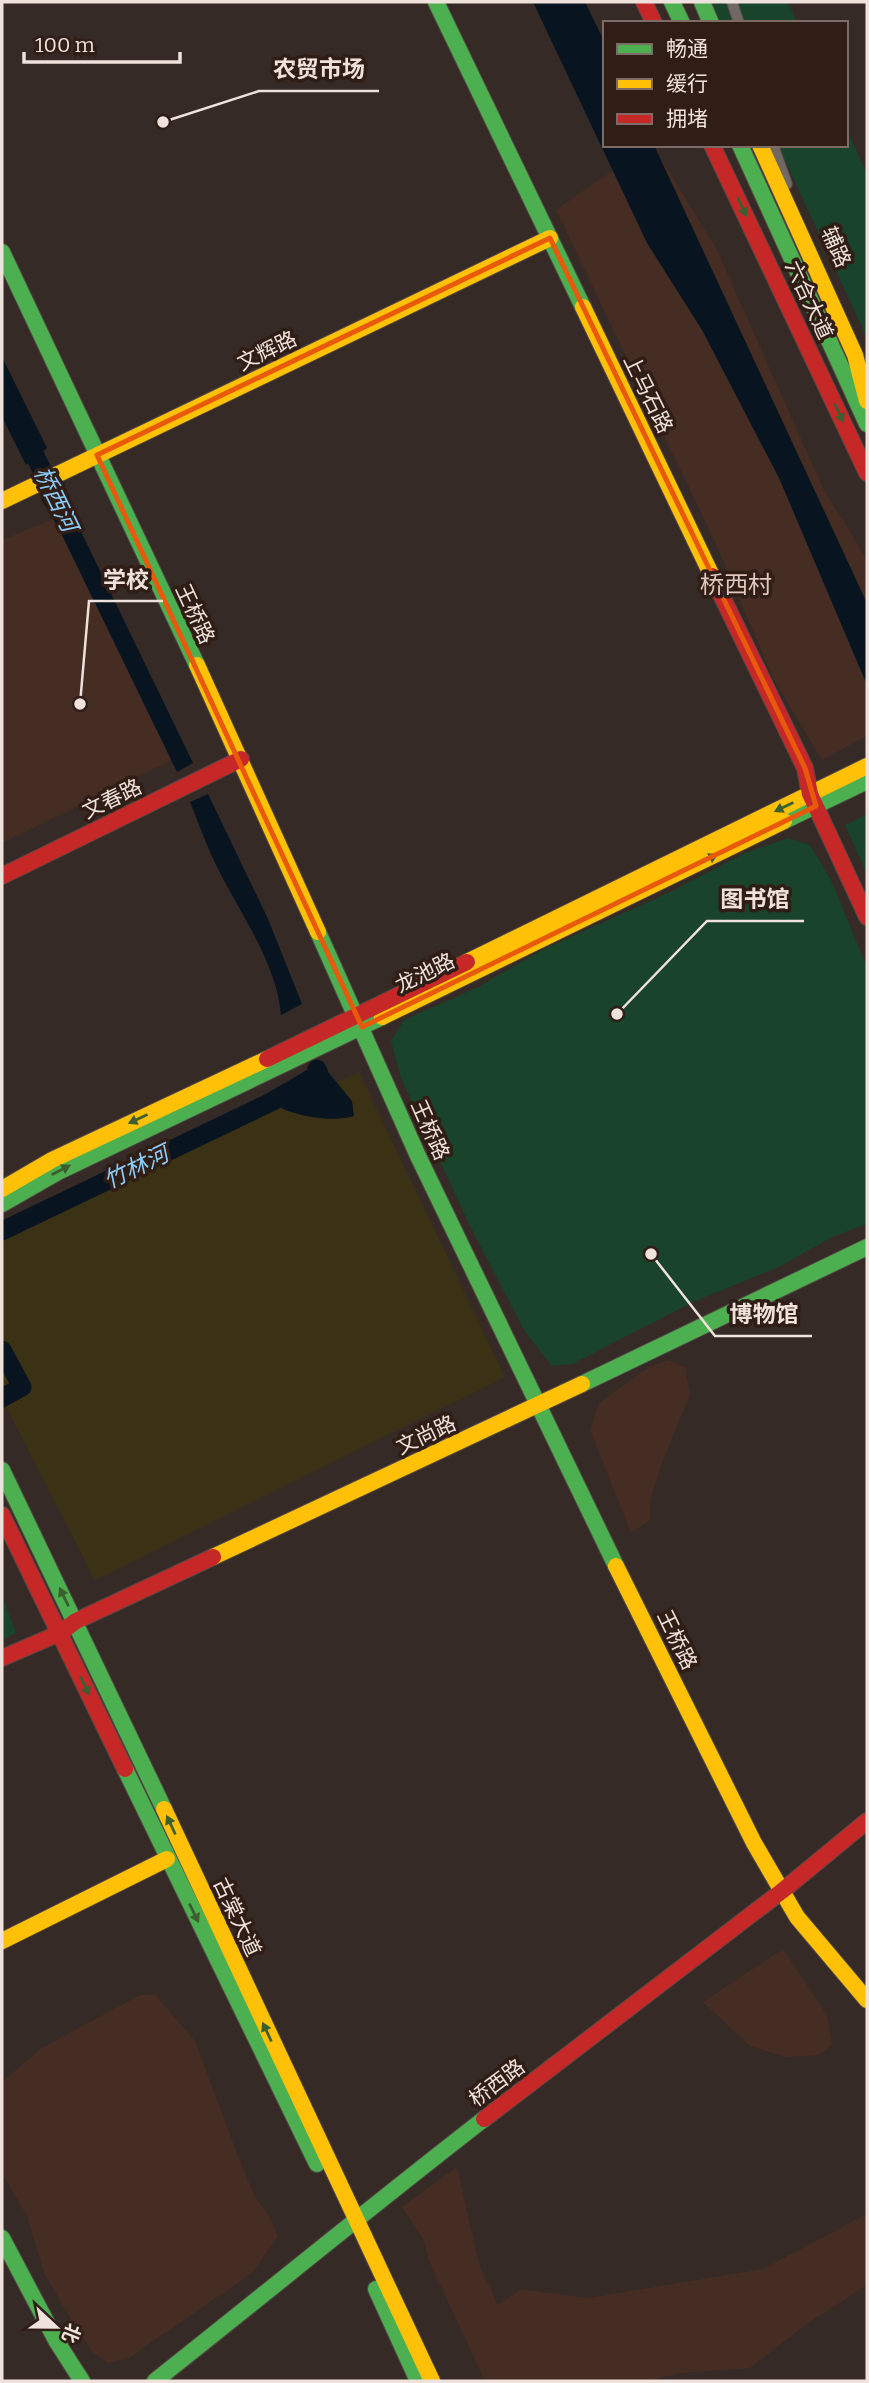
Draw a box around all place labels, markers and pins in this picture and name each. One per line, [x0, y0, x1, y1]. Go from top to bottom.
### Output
callout: 农贸市场 [259, 47, 379, 91]
callout: 学校 [89, 557, 163, 601]
callout: 图书馆 [707, 877, 804, 921]
callout: 博物馆 [715, 1292, 812, 1336]

